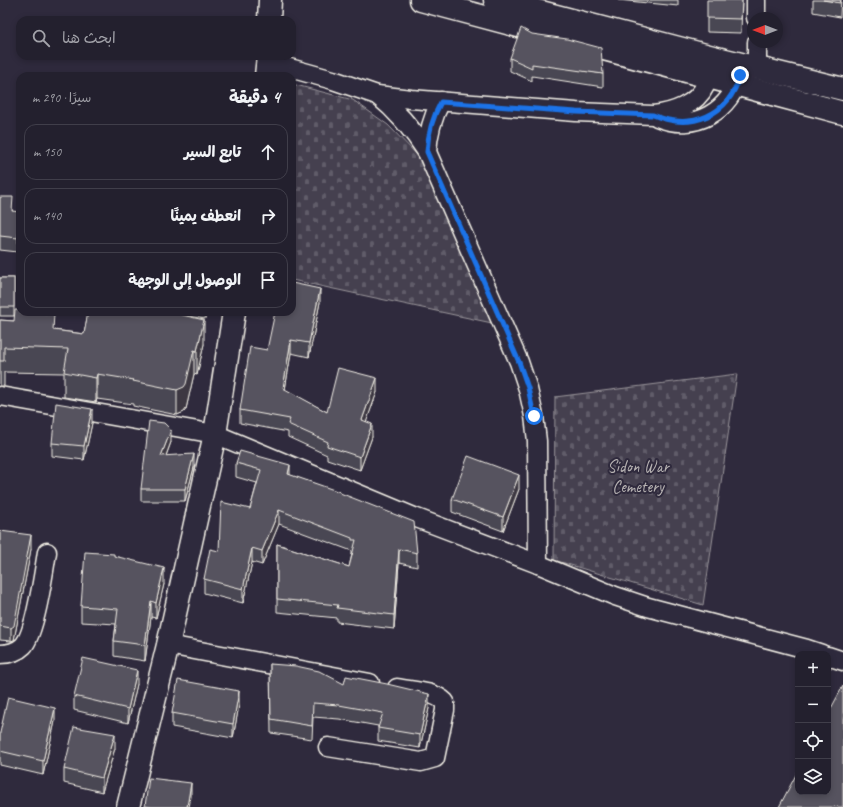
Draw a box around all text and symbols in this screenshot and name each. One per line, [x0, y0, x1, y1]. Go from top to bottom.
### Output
north arrow [747, 12, 783, 48]
search box [16, 16, 296, 60]
icon: search [30, 27, 52, 49]
text: ابحث هنا [62, 29, 116, 48]
route end [731, 66, 749, 84]
text: 4 دقيقة [229, 87, 280, 108]
text: سيرًا · 290 m [32, 90, 91, 106]
icon: ahead [257, 141, 279, 163]
text: تابع السير [184, 143, 241, 162]
text: 150 m [33, 144, 61, 160]
icon: right [257, 205, 279, 227]
text: انعطف يمينًا [170, 207, 241, 226]
text: 140 m [33, 208, 61, 224]
icon: arrive [257, 269, 279, 291]
text: الوصول إلى الوجهة [128, 271, 241, 290]
route start [525, 407, 543, 425]
park label: Sidon War Cemetery [607, 456, 671, 497]
map controls [795, 651, 831, 795]
button: + [795, 651, 831, 687]
button: − [795, 687, 831, 723]
button: locate [795, 723, 831, 759]
button: layers [795, 759, 831, 795]

